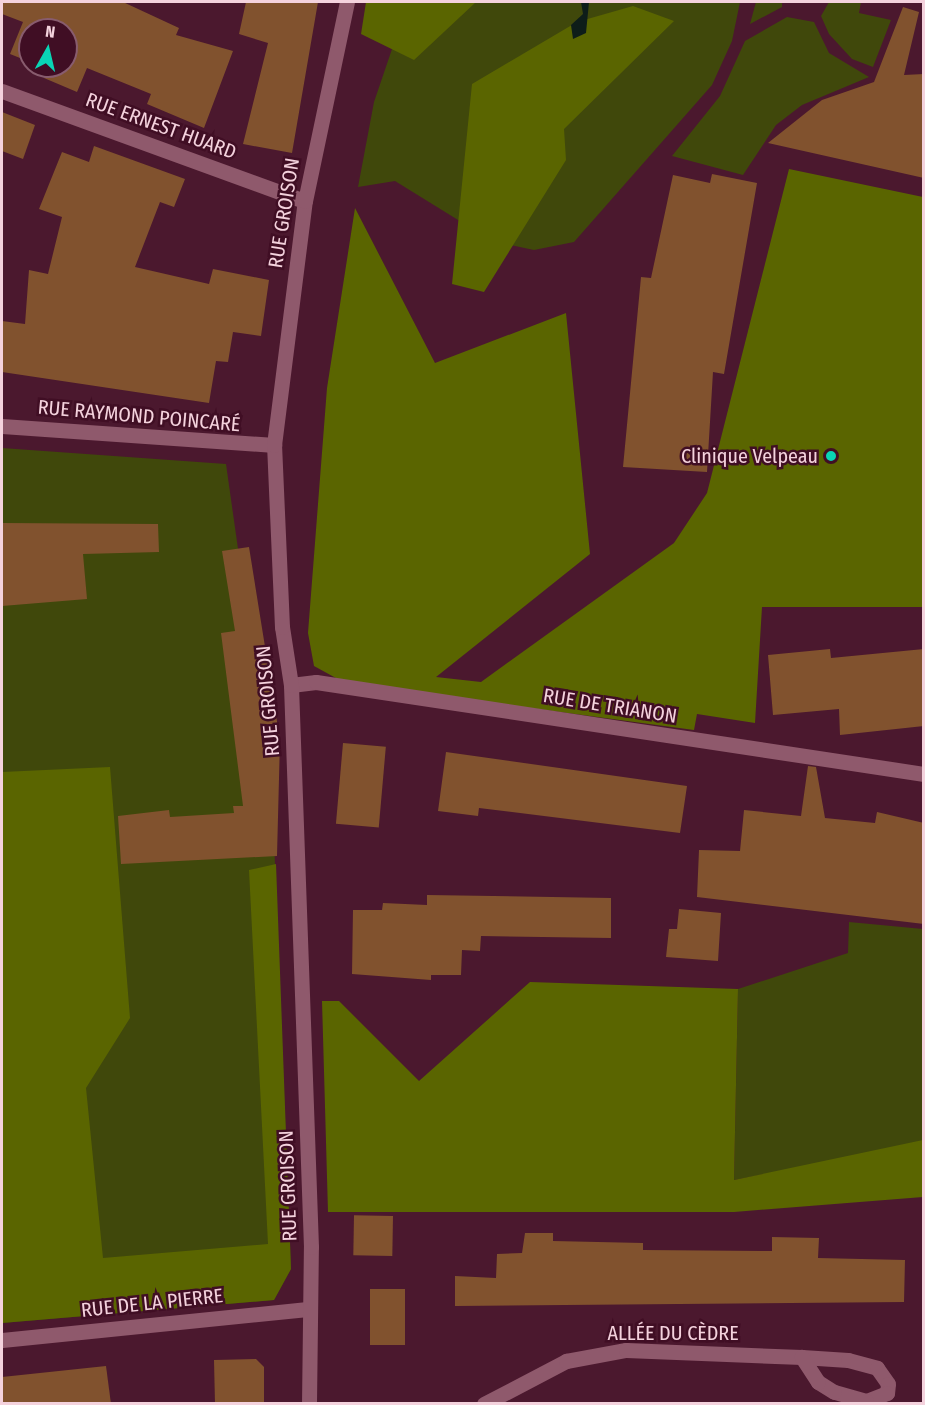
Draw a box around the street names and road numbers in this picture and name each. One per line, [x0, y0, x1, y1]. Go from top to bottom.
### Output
street label: RUE ERNEST HUARD [82, 88, 240, 164]
street label: RUE GROISON [263, 156, 305, 270]
street label: RUE RAYMOND POINCARÉ [37, 395, 241, 437]
street label: RUE GROISON [251, 645, 285, 757]
street label: RUE DE TRIANON [541, 684, 679, 728]
street label: RUE GROISON [274, 1130, 302, 1242]
street label: RUE DE LA PIERRE [80, 1284, 224, 1322]
street label: ALLÉE DU CÈDRE [607, 1321, 739, 1345]

